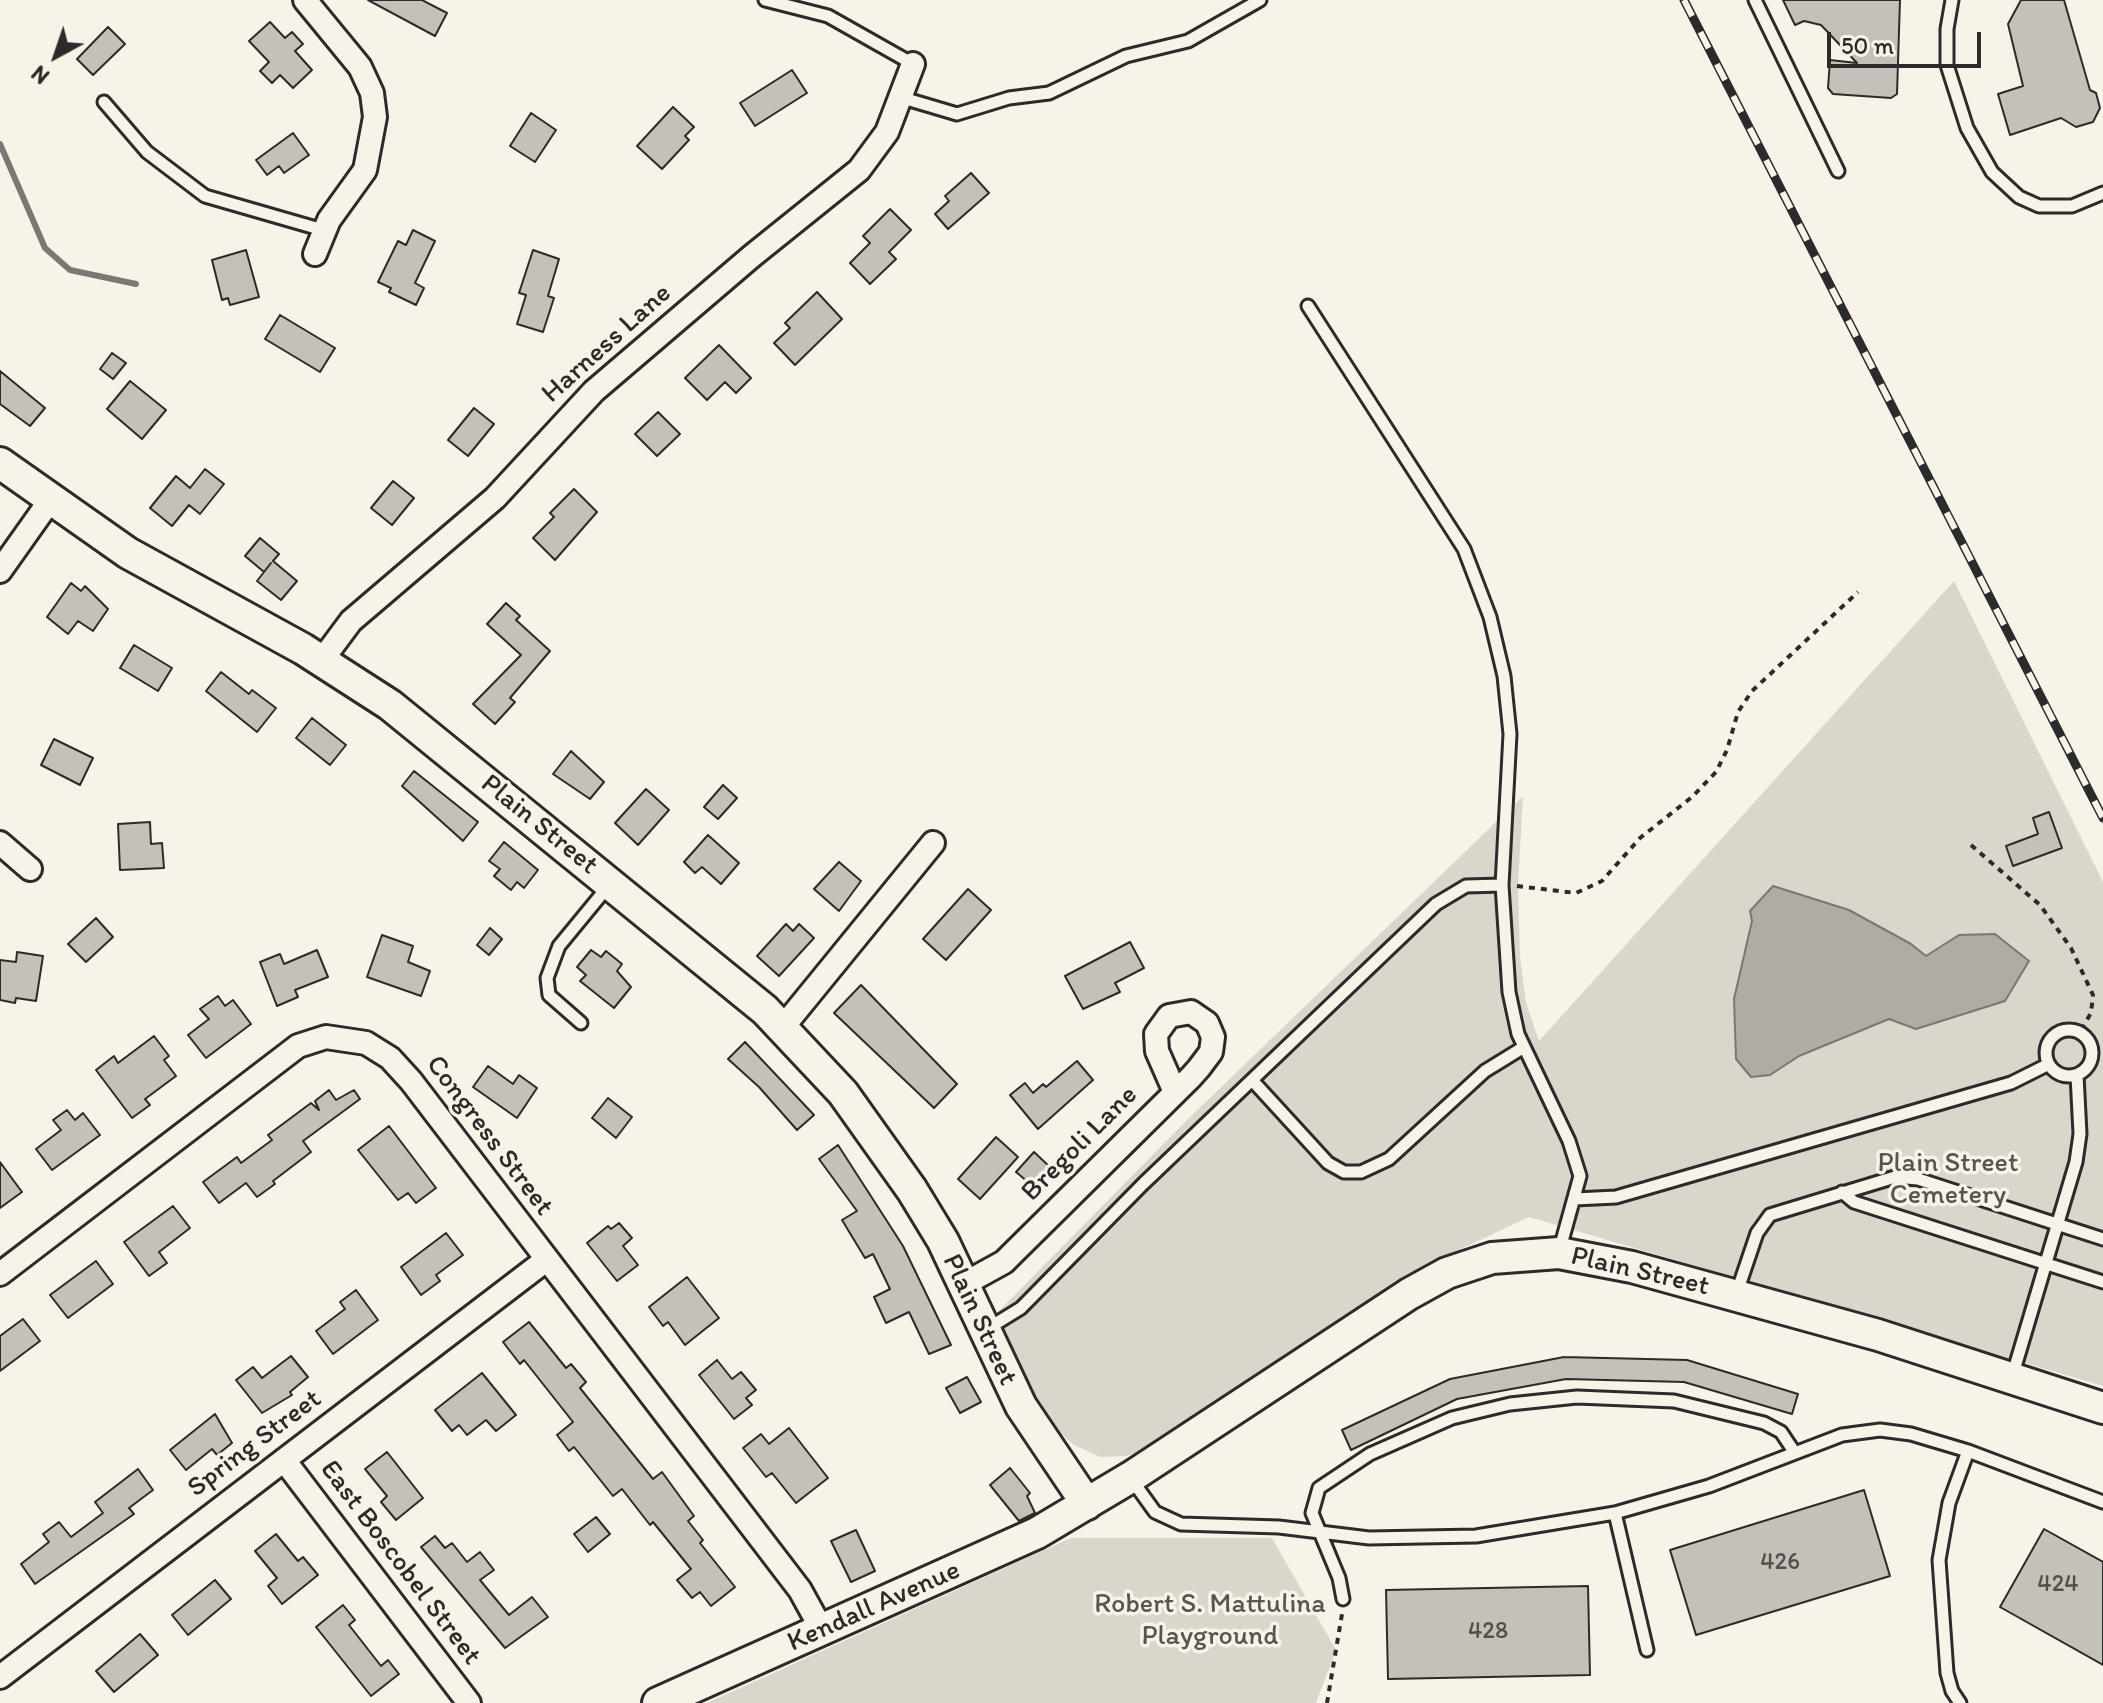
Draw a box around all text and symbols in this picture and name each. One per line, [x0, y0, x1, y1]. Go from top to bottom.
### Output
north arrow [16, 16, 96, 96]
scale bar [1831, 16, 1985, 66]
text: 50 m [1841, 31, 1894, 60]
text: N [26, 60, 55, 90]
street label: Harness Lane [535, 277, 679, 411]
street label: Plain Street [474, 768, 604, 882]
street label: Congress Street [418, 1049, 560, 1223]
street label: Bregoli Lane [1015, 1079, 1145, 1209]
park label: Plain Street Cemetery [1878, 1147, 2018, 1213]
street label: Plain Street [1568, 1240, 1712, 1304]
street label: Plain Street [934, 1249, 1024, 1391]
street label: Spring Street [181, 1383, 329, 1505]
street label: East Boscobel Street [312, 1454, 488, 1672]
house number: 426 [1760, 1549, 1800, 1577]
street label: Kendall Avenue [782, 1554, 966, 1660]
house number: 424 [2037, 1571, 2079, 1599]
park label: Robert S. Mattulina Playground [1094, 1588, 1326, 1654]
house number: 428 [1468, 1618, 1508, 1646]

